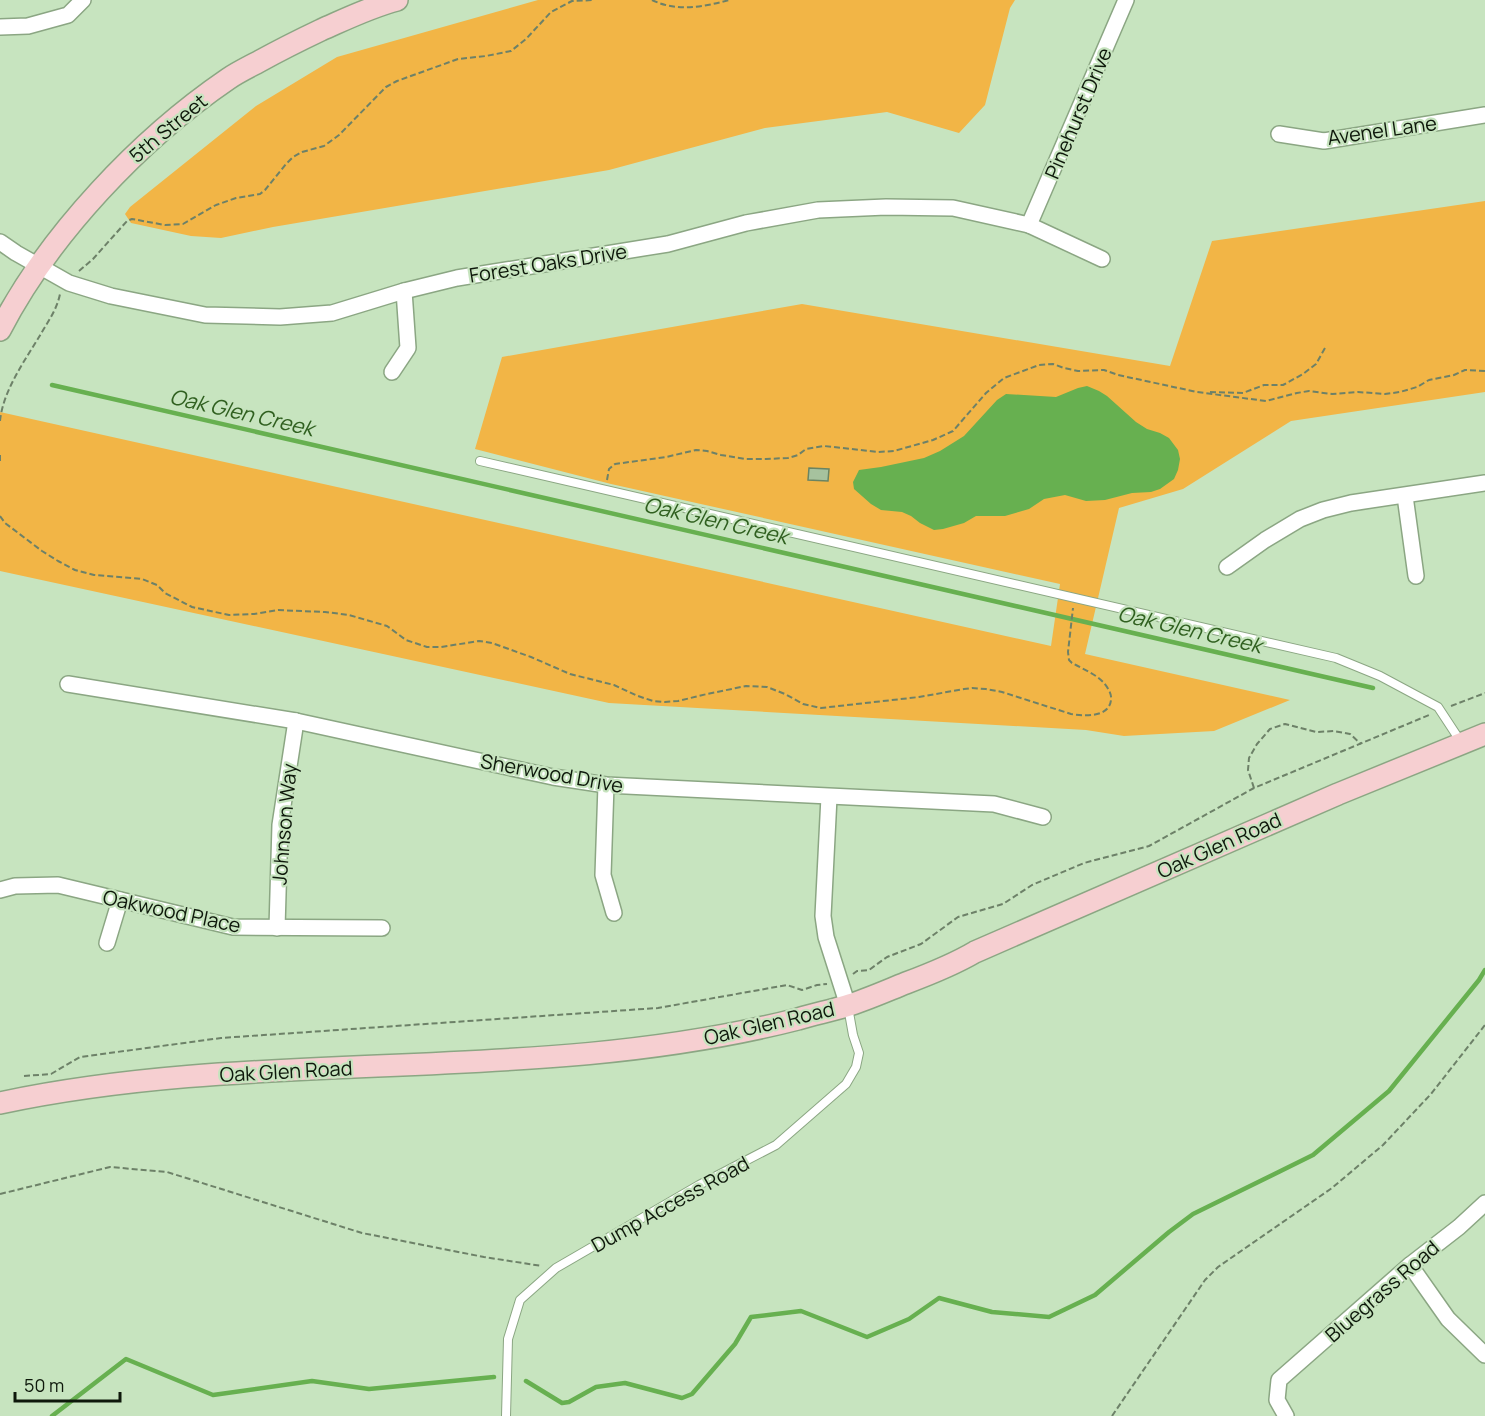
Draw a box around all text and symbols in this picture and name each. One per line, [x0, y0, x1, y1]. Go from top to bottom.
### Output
street label: Pinehurst Drive [1038, 43, 1118, 183]
street label: 5th Street [123, 87, 213, 169]
street label: Avenel Lane [1326, 109, 1438, 151]
street label: Forest Oaks Drive [467, 237, 629, 289]
water label: Oak Glen Creek [167, 382, 319, 443]
water label: Oak Glen Creek [641, 490, 793, 551]
water label: Oak Glen Creek [1115, 599, 1267, 660]
street label: Sherwood Drive [479, 747, 625, 799]
street label: Johnson Way [265, 762, 303, 886]
street label: Oak Glen Road [1153, 806, 1285, 884]
street label: Oakwood Place [101, 883, 243, 939]
street label: Oak Glen Road [701, 995, 837, 1051]
street label: Oak Glen Road [219, 1054, 353, 1088]
street label: Dump Access Road [586, 1149, 754, 1259]
street label: Bluegrass Road [1319, 1234, 1445, 1348]
scale bar [15, 1365, 120, 1403]
text: 50 m [24, 1373, 64, 1397]

